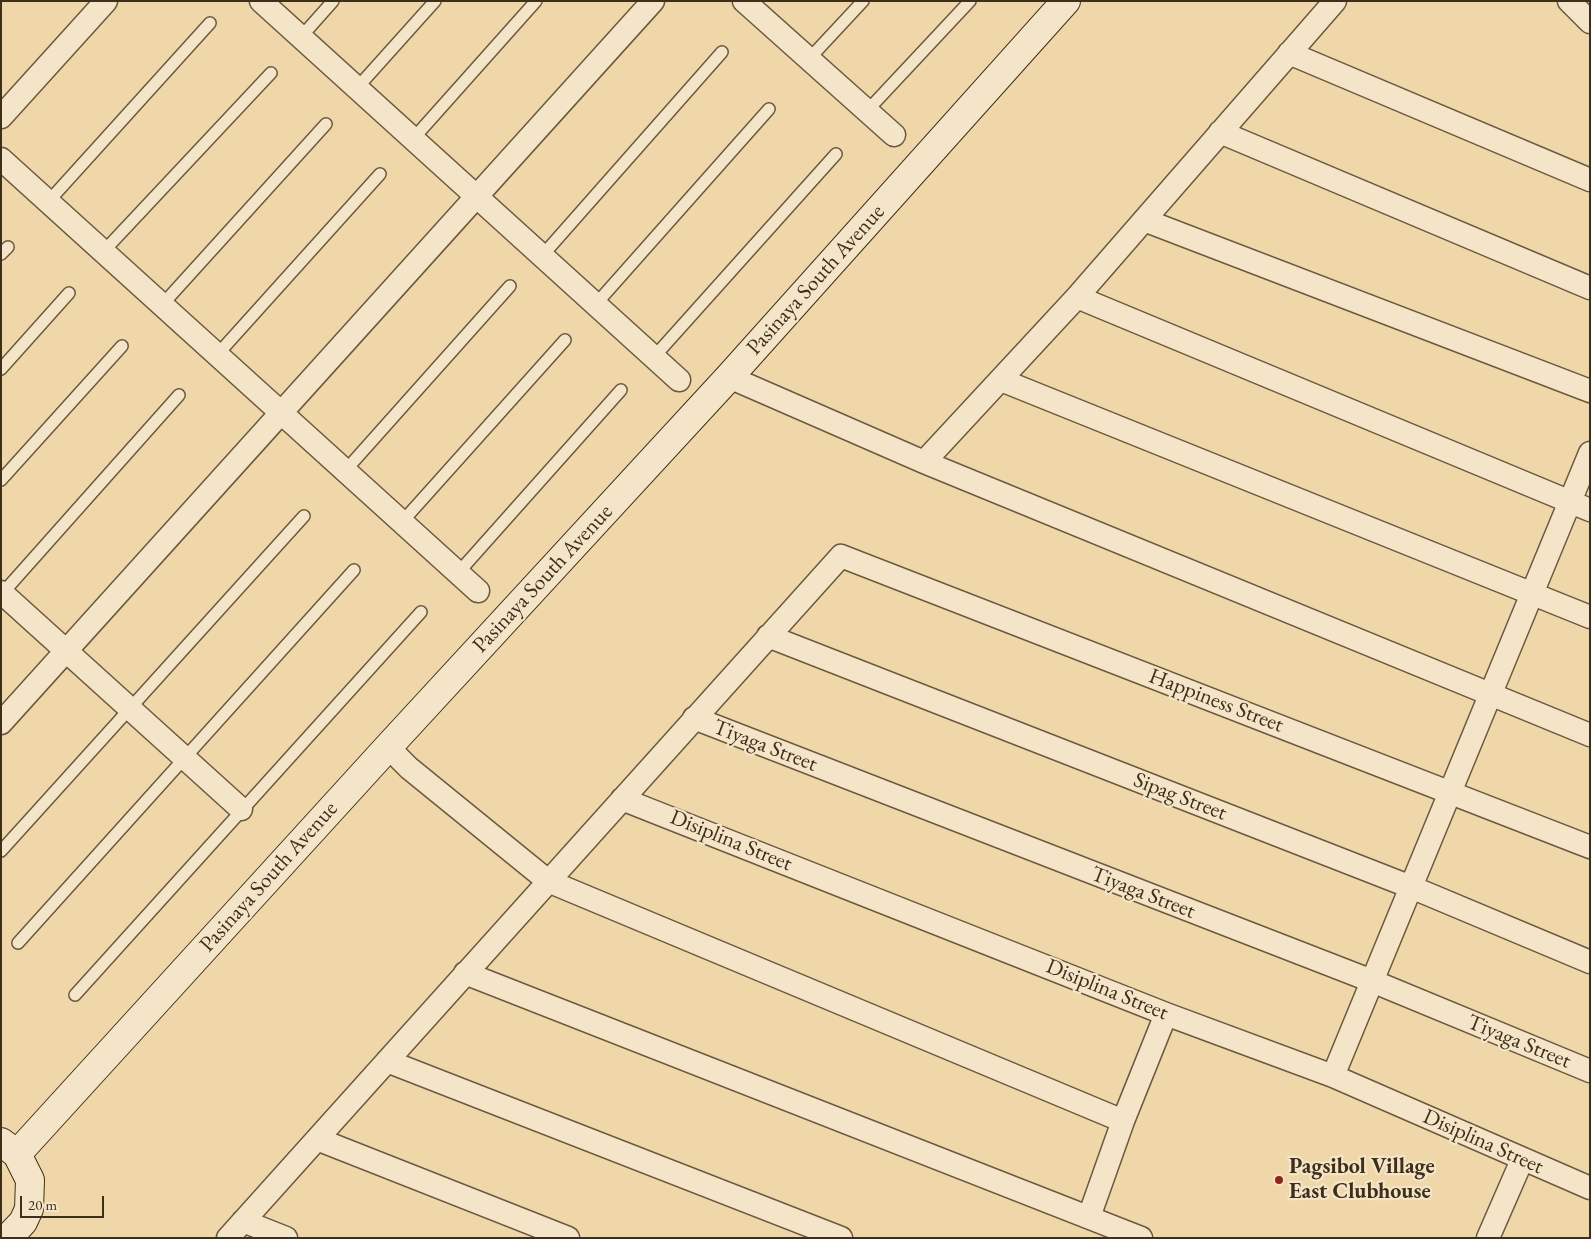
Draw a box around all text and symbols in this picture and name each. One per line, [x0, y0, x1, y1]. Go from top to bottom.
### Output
street label: Pasinaya South Avenue [741, 199, 891, 361]
street label: Pasinaya South Avenue [467, 499, 619, 659]
street label: Happiness Street [1145, 663, 1287, 739]
street label: Tiyaga Street [709, 714, 821, 778]
street label: Sipag Street [1130, 767, 1230, 827]
street label: Pasinaya South Avenue [194, 796, 344, 958]
street label: Disiplina Street [666, 805, 796, 877]
street label: Tiyaga Street [1087, 861, 1199, 925]
street label: Disiplina Street [1042, 954, 1172, 1026]
street label: Tiyaga Street [1463, 1009, 1575, 1075]
street label: Disiplina Street [1419, 1104, 1547, 1180]
place label: Pagsibol Village East Clubhouse [1289, 1154, 1435, 1206]
marker: Pagsibol Village East Clubhouse [1273, 1174, 1285, 1186]
scale bar [22, 1186, 106, 1218]
text: 20 m [28, 1195, 57, 1214]

